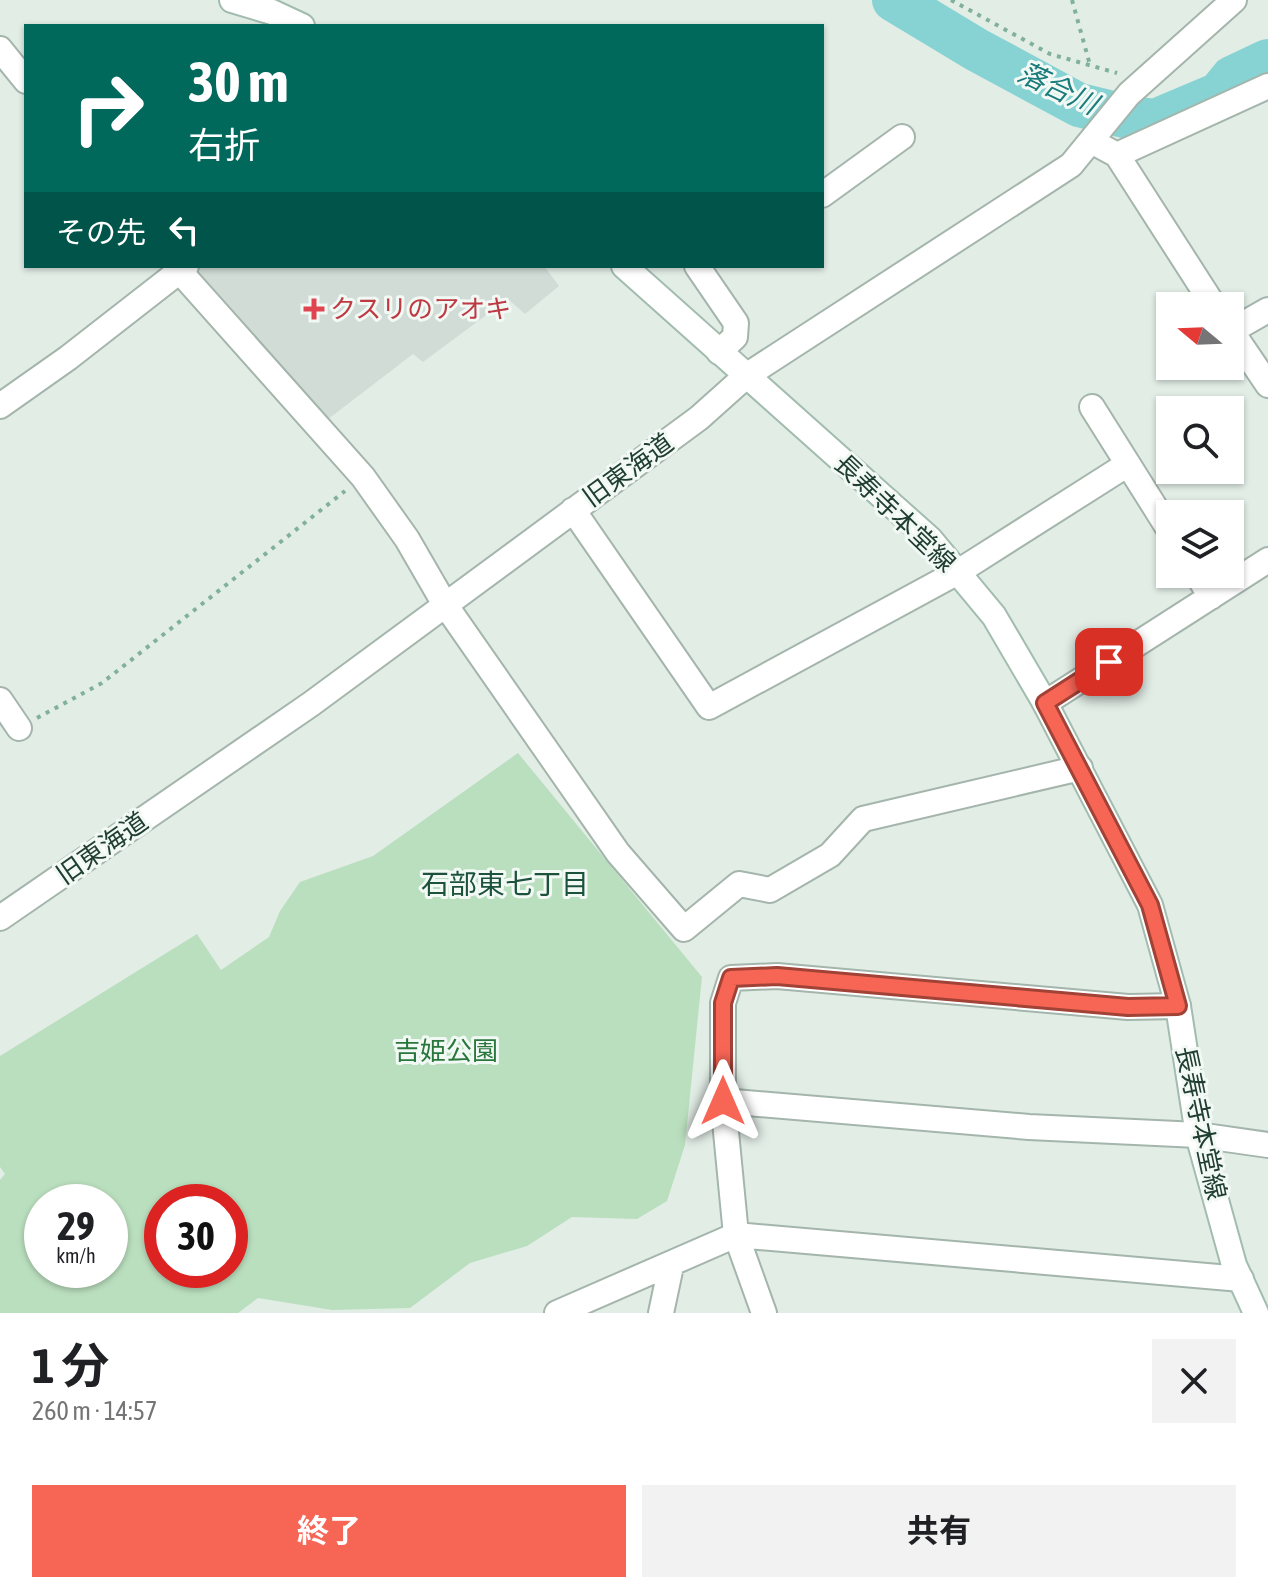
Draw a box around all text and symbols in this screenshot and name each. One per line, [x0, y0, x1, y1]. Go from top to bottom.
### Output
text: 30 m [188, 50, 289, 114]
icon: right [56, 56, 160, 160]
water label: 落合川 [1013, 56, 1106, 122]
text: 右折 [188, 124, 260, 166]
icon: left [162, 208, 206, 252]
text: その先 [56, 215, 146, 249]
north arrow [1156, 292, 1244, 380]
map controls [1156, 292, 1244, 588]
place label: クスリのアオキ [330, 294, 511, 324]
marker: クスリのアオキ [305, 300, 323, 318]
button: search [1156, 396, 1244, 484]
street label: 旧東海道 [577, 427, 679, 513]
street label: 長寿寺本堂線 [828, 448, 962, 578]
button: layers [1156, 500, 1244, 588]
pin [1075, 628, 1143, 696]
icon: arrive [1087, 640, 1131, 684]
street label: 旧東海道 [51, 806, 153, 890]
district label: 石部東七丁目 [421, 868, 589, 900]
park label: 吉姫公園 [394, 1036, 498, 1066]
street label: 長寿寺本堂線 [1170, 1044, 1232, 1202]
position arrow [681, 1059, 765, 1143]
speed limit sign: 30 [144, 1184, 248, 1288]
text: 29 [57, 1203, 95, 1248]
text: km/h [56, 1244, 96, 1267]
text: 1 分 [32, 1338, 109, 1393]
button: close [1152, 1339, 1236, 1423]
text: 260 m · 14:57 [32, 1396, 157, 1426]
button: 終了 [32, 1485, 626, 1577]
button: 共有 [642, 1485, 1236, 1577]

